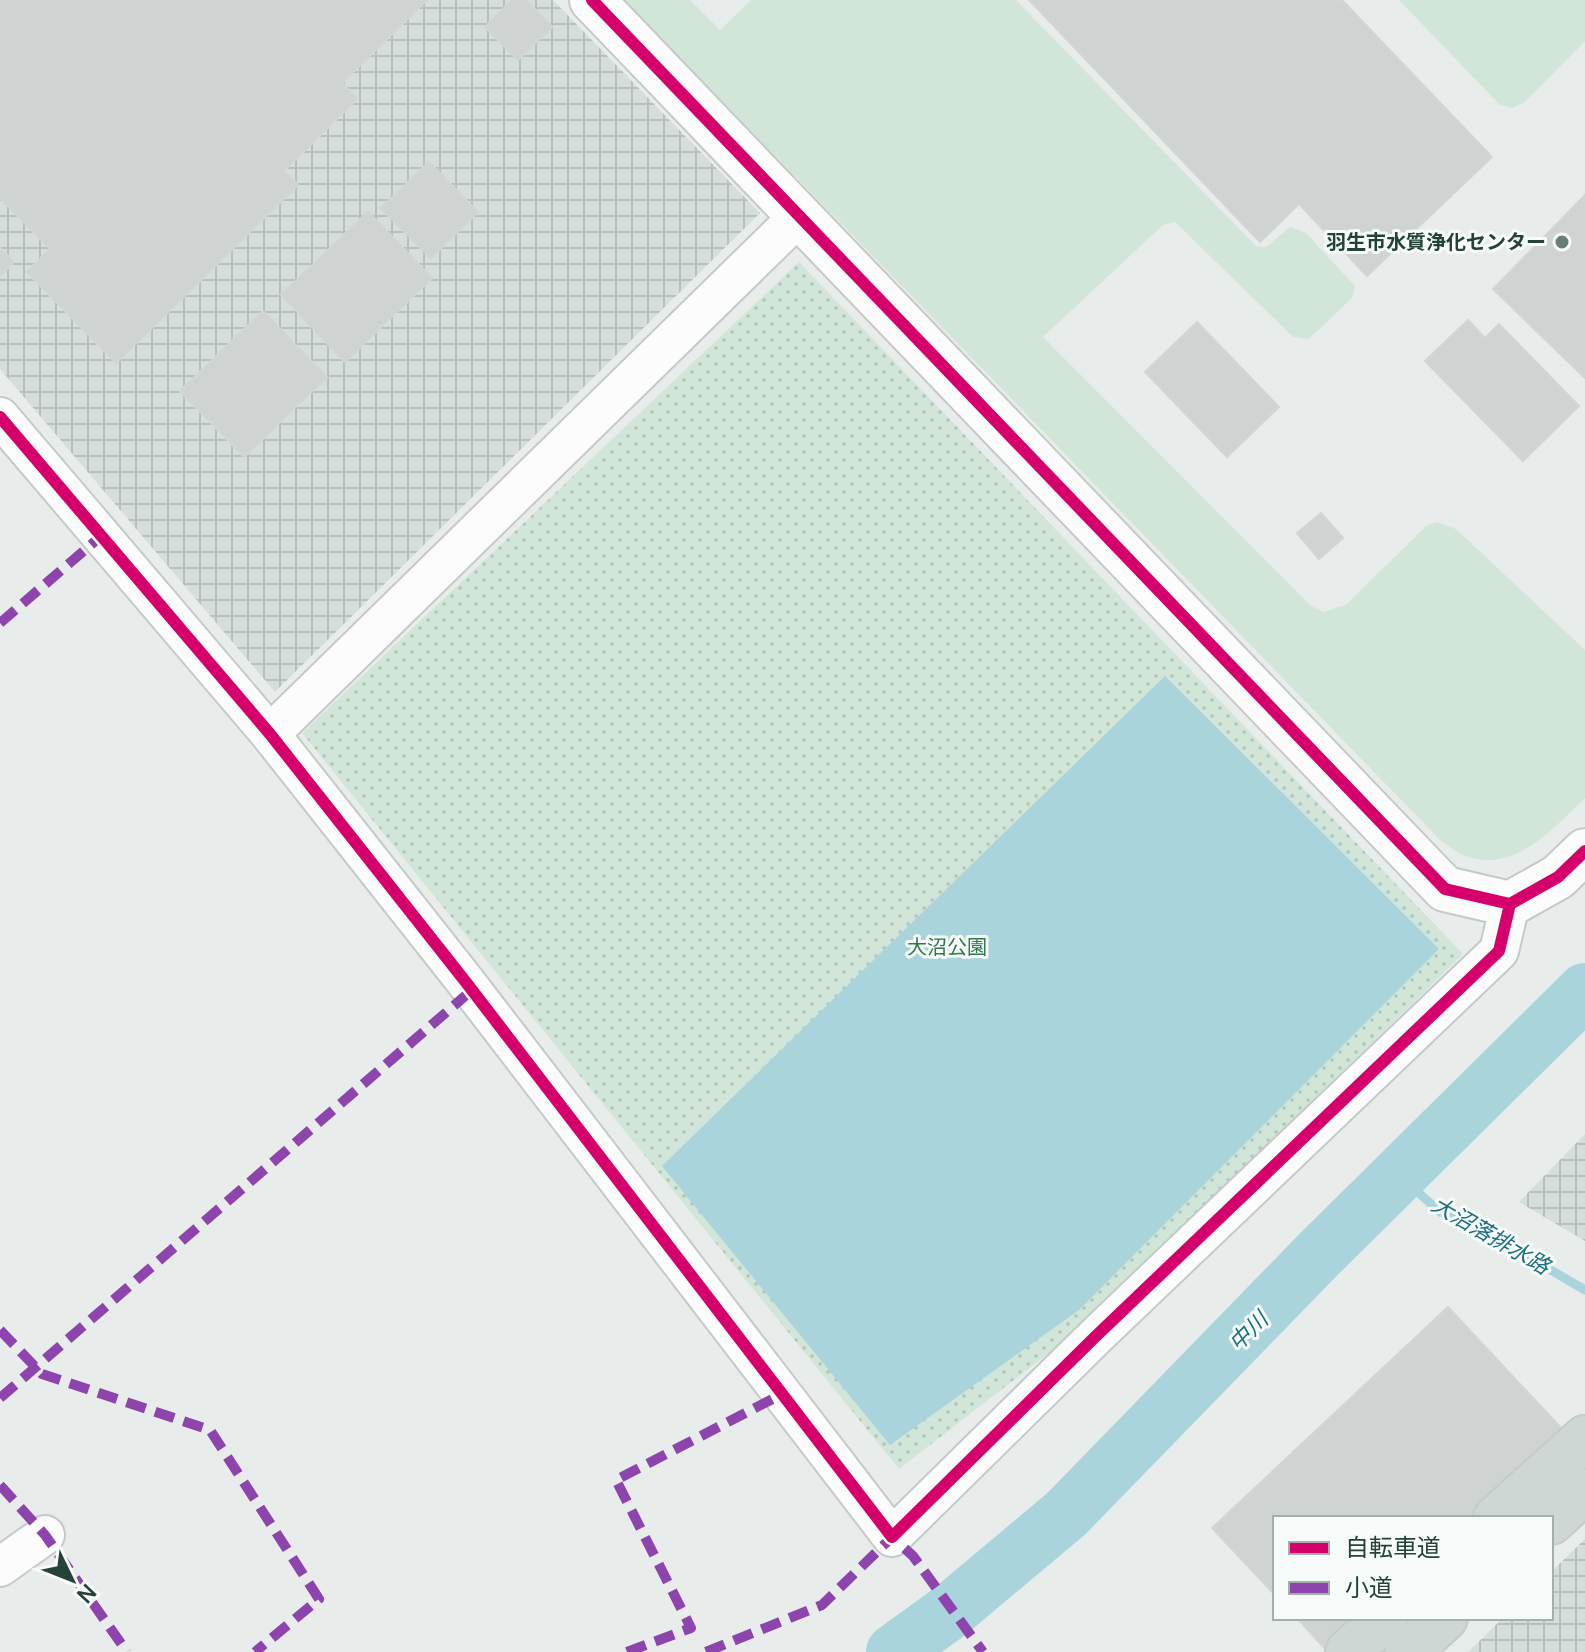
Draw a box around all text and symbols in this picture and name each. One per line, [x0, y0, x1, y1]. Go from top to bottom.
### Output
place label: 羽生市水質浄化センター [1326, 228, 1546, 255]
marker: 羽生市水質浄化センター [1553, 233, 1571, 251]
park label: 大沼公園 [907, 933, 987, 960]
water label: 大沼落排水路 [1426, 1189, 1557, 1282]
water label: 中川 [1222, 1303, 1276, 1357]
legend [1273, 1516, 1553, 1620]
text: 自転車道 [1345, 1530, 1441, 1563]
north arrow [32, 1540, 112, 1620]
text: 小道 [1345, 1570, 1393, 1603]
text: N [70, 1578, 103, 1610]

